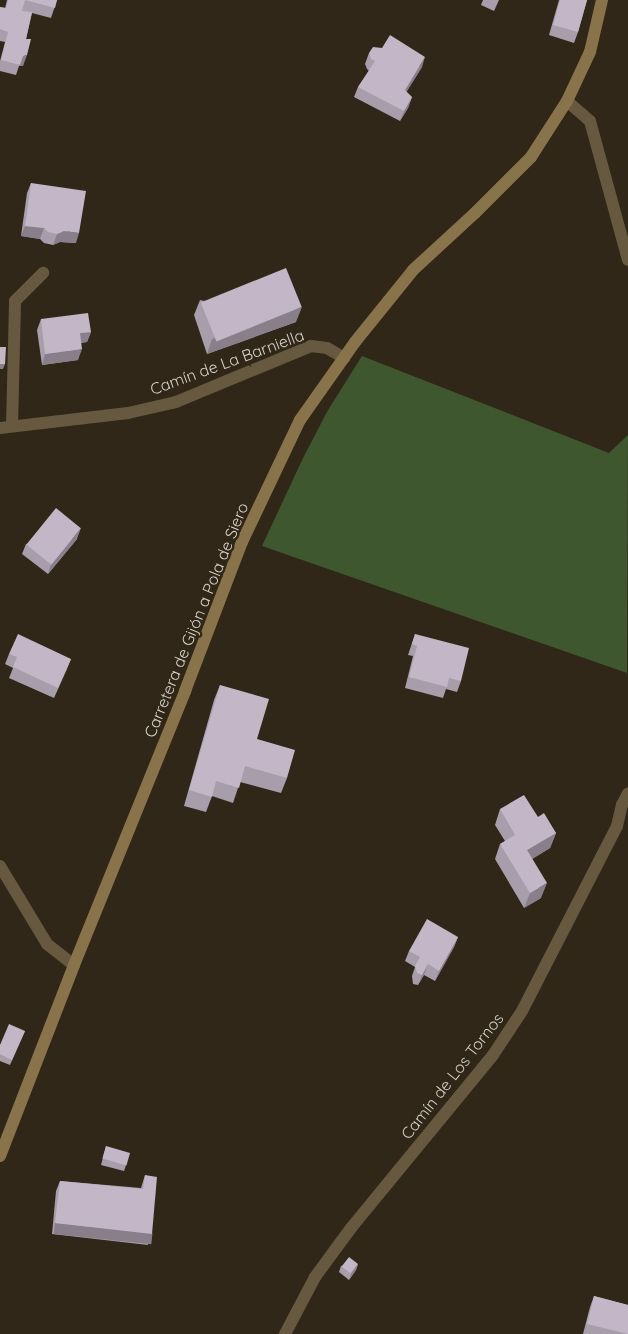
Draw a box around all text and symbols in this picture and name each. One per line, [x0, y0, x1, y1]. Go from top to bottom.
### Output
street label: Camín de La Barniella [147, 325, 307, 399]
street label: Carretera de Gijón a Pola de Siero [140, 500, 252, 740]
street label: Camín de Los Tornos [397, 1009, 507, 1143]

